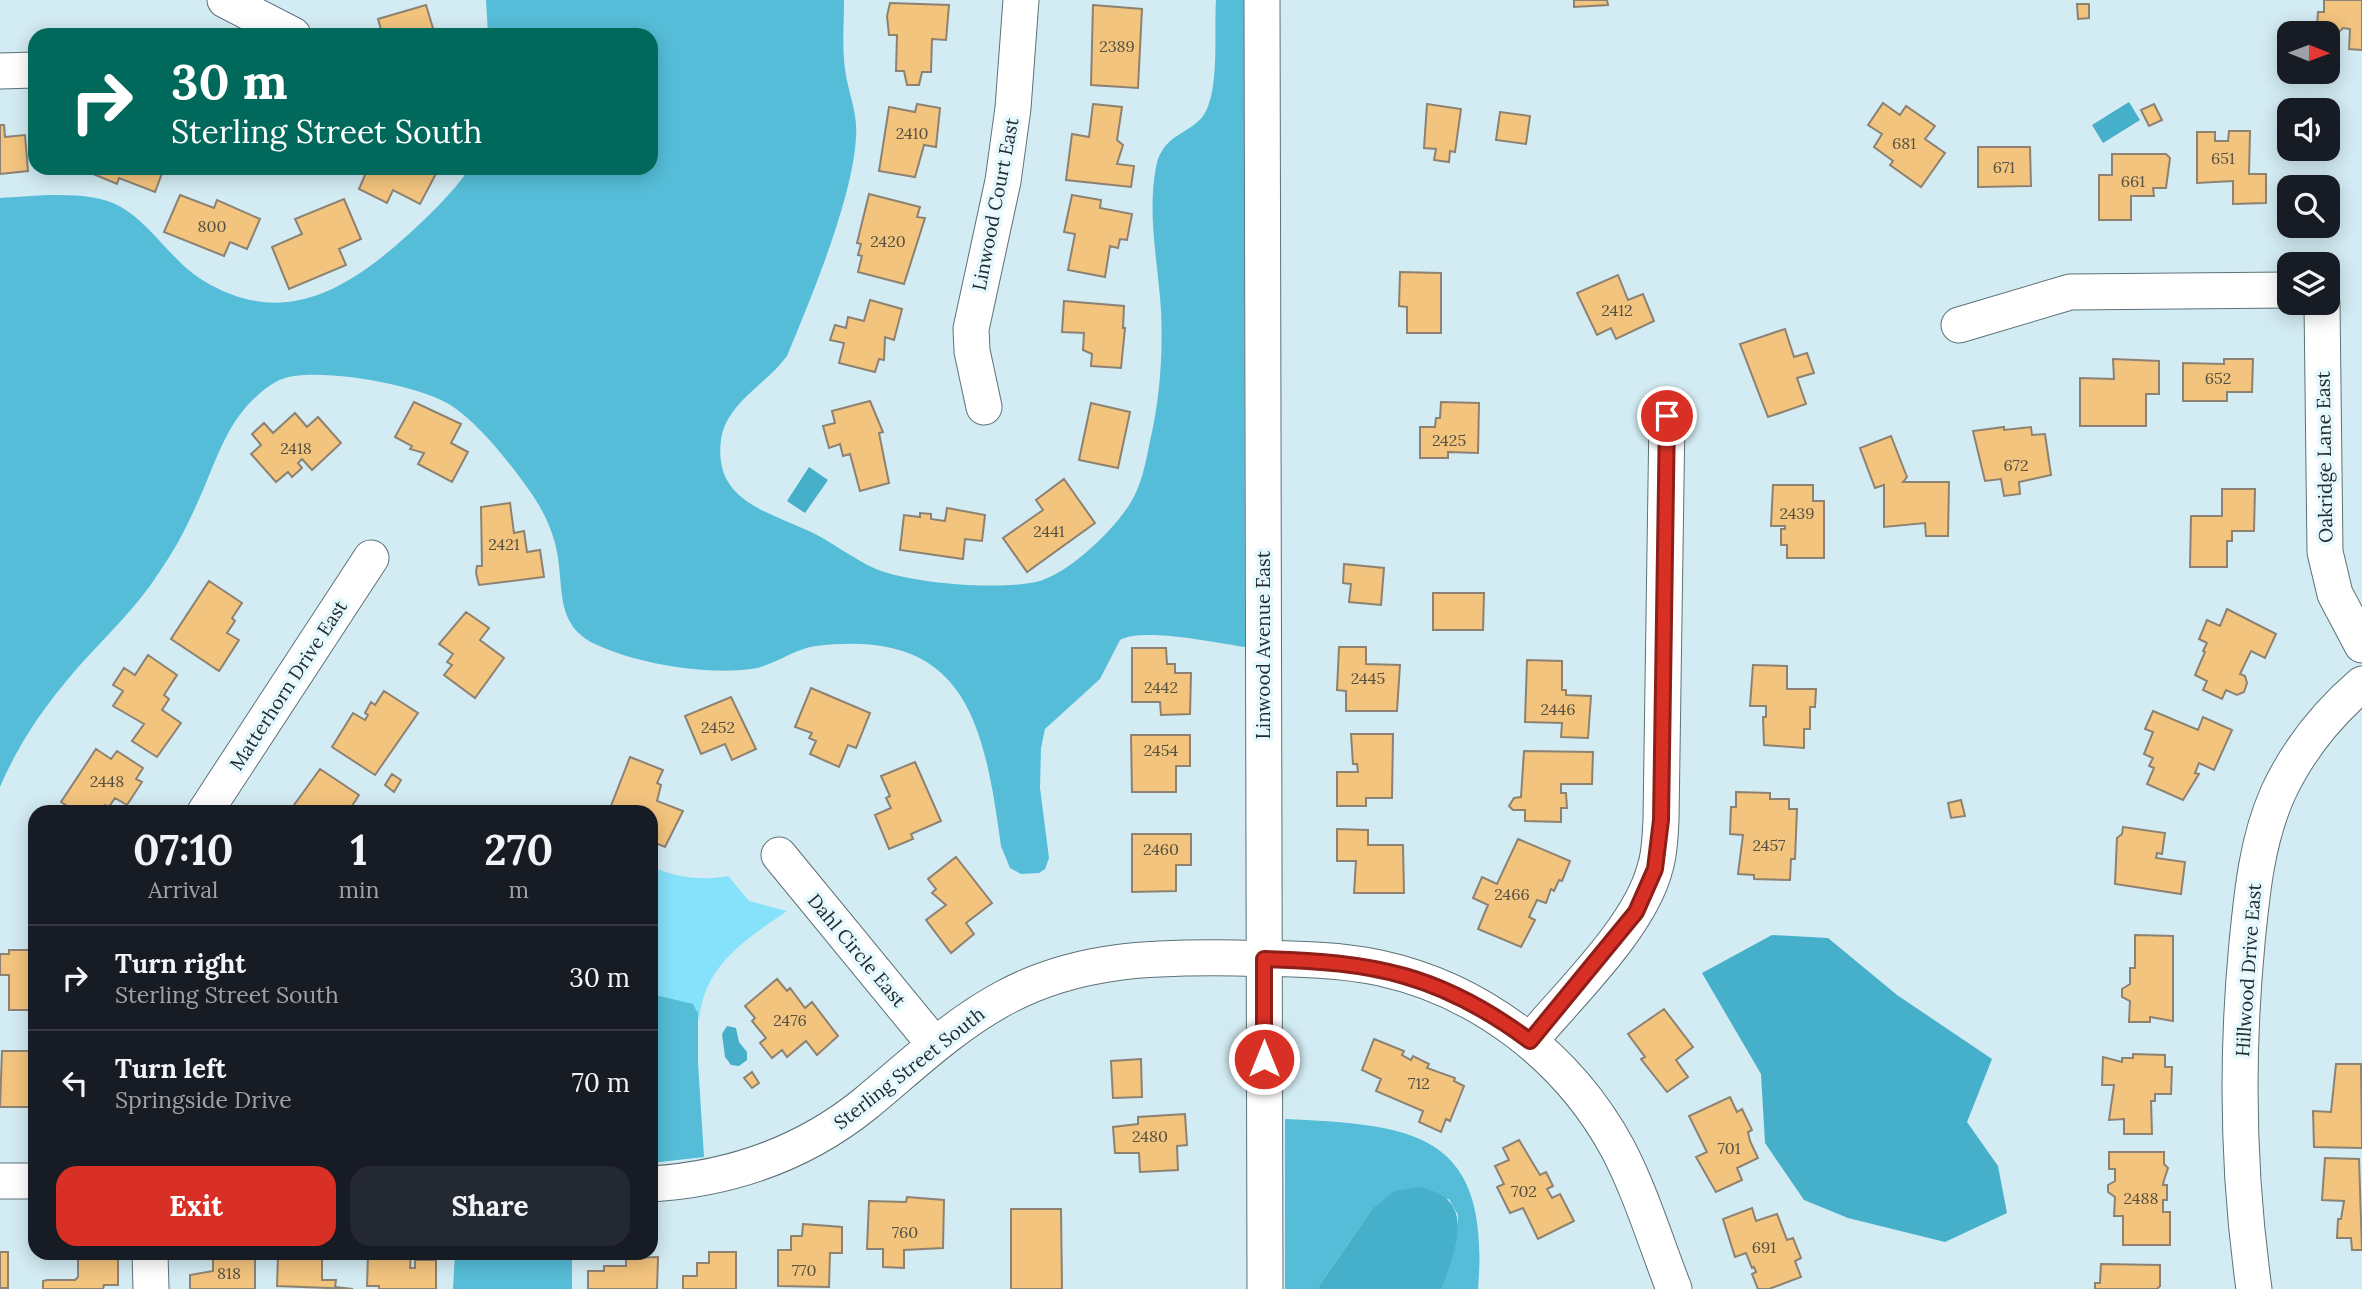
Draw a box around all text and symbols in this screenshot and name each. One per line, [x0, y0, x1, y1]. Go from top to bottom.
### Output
north arrow [2277, 21, 2340, 84]
map controls [2277, 21, 2340, 315]
house number: 2389 [1099, 36, 1135, 56]
text: 30 m [171, 50, 288, 112]
icon: right [56, 56, 147, 147]
button: sound [2277, 98, 2340, 161]
text: Sterling Street South [171, 111, 482, 152]
street label: Linwood Court East [966, 115, 1024, 292]
house number: 2410 [896, 123, 928, 143]
house number: 681 [1892, 133, 1916, 153]
house number: 651 [2211, 148, 2235, 168]
house number: 671 [1993, 157, 2015, 177]
house number: 661 [2121, 171, 2145, 191]
button: search [2277, 175, 2340, 238]
house number: 800 [198, 216, 226, 236]
house number: 2420 [870, 231, 906, 251]
button: layers [2277, 252, 2340, 315]
house number: 2412 [1601, 300, 1633, 320]
house number: 652 [2205, 368, 2231, 388]
street label: Oakridge Lane East [2310, 370, 2337, 543]
pin [1637, 386, 1697, 446]
icon: arrive [1648, 397, 1686, 435]
house number: 2425 [1432, 430, 1466, 450]
house number: 2418 [280, 438, 312, 458]
house number: 672 [2003, 455, 2029, 475]
house number: 2439 [1779, 503, 1815, 523]
house number: 2441 [1033, 521, 1065, 541]
house number: 2421 [488, 534, 520, 554]
street label: Linwood Avenue East [1251, 550, 1275, 739]
street label: Matterhorn Drive East [224, 595, 352, 775]
house number: 2445 [1351, 668, 1385, 688]
house number: 2442 [1144, 677, 1178, 697]
house number: 2446 [1541, 699, 1575, 719]
house number: 2452 [701, 717, 735, 737]
house number: 2454 [1144, 740, 1178, 760]
house number: 2448 [90, 771, 124, 791]
text: 07:10 [133, 823, 234, 877]
text: 1 [350, 823, 367, 877]
text: 270 [484, 823, 553, 877]
house number: 2457 [1752, 835, 1786, 855]
house number: 2460 [1143, 839, 1179, 859]
text: Arrival [148, 875, 218, 904]
text: min [338, 875, 379, 904]
text: m [508, 875, 529, 904]
street label: Hillwood Drive East [2230, 882, 2266, 1058]
house number: 2466 [1494, 884, 1530, 904]
street label: Dahl Circle East [803, 888, 912, 1012]
text: Turn right [115, 947, 246, 980]
icon: right [56, 959, 94, 997]
text: 30 m [569, 961, 630, 994]
text: Sterling Street South [115, 980, 339, 1009]
street label: Sterling Street South [829, 1002, 989, 1134]
house number: 2476 [773, 1010, 807, 1030]
position arrow [1227, 1022, 1301, 1096]
text: Turn left [115, 1052, 226, 1085]
icon: left [56, 1064, 94, 1102]
text: 70 m [572, 1066, 630, 1099]
house number: 712 [1408, 1073, 1430, 1093]
text: Springside Drive [115, 1085, 292, 1114]
house number: 2480 [1132, 1126, 1168, 1146]
house number: 701 [1717, 1138, 1741, 1158]
button: Exit [56, 1166, 336, 1246]
button: Share [350, 1166, 630, 1246]
house number: 702 [1511, 1181, 1537, 1201]
house number: 2488 [2124, 1188, 2158, 1208]
house number: 760 [892, 1222, 918, 1242]
house number: 691 [1752, 1237, 1776, 1257]
house number: 770 [792, 1260, 816, 1280]
house number: 818 [217, 1263, 241, 1283]

